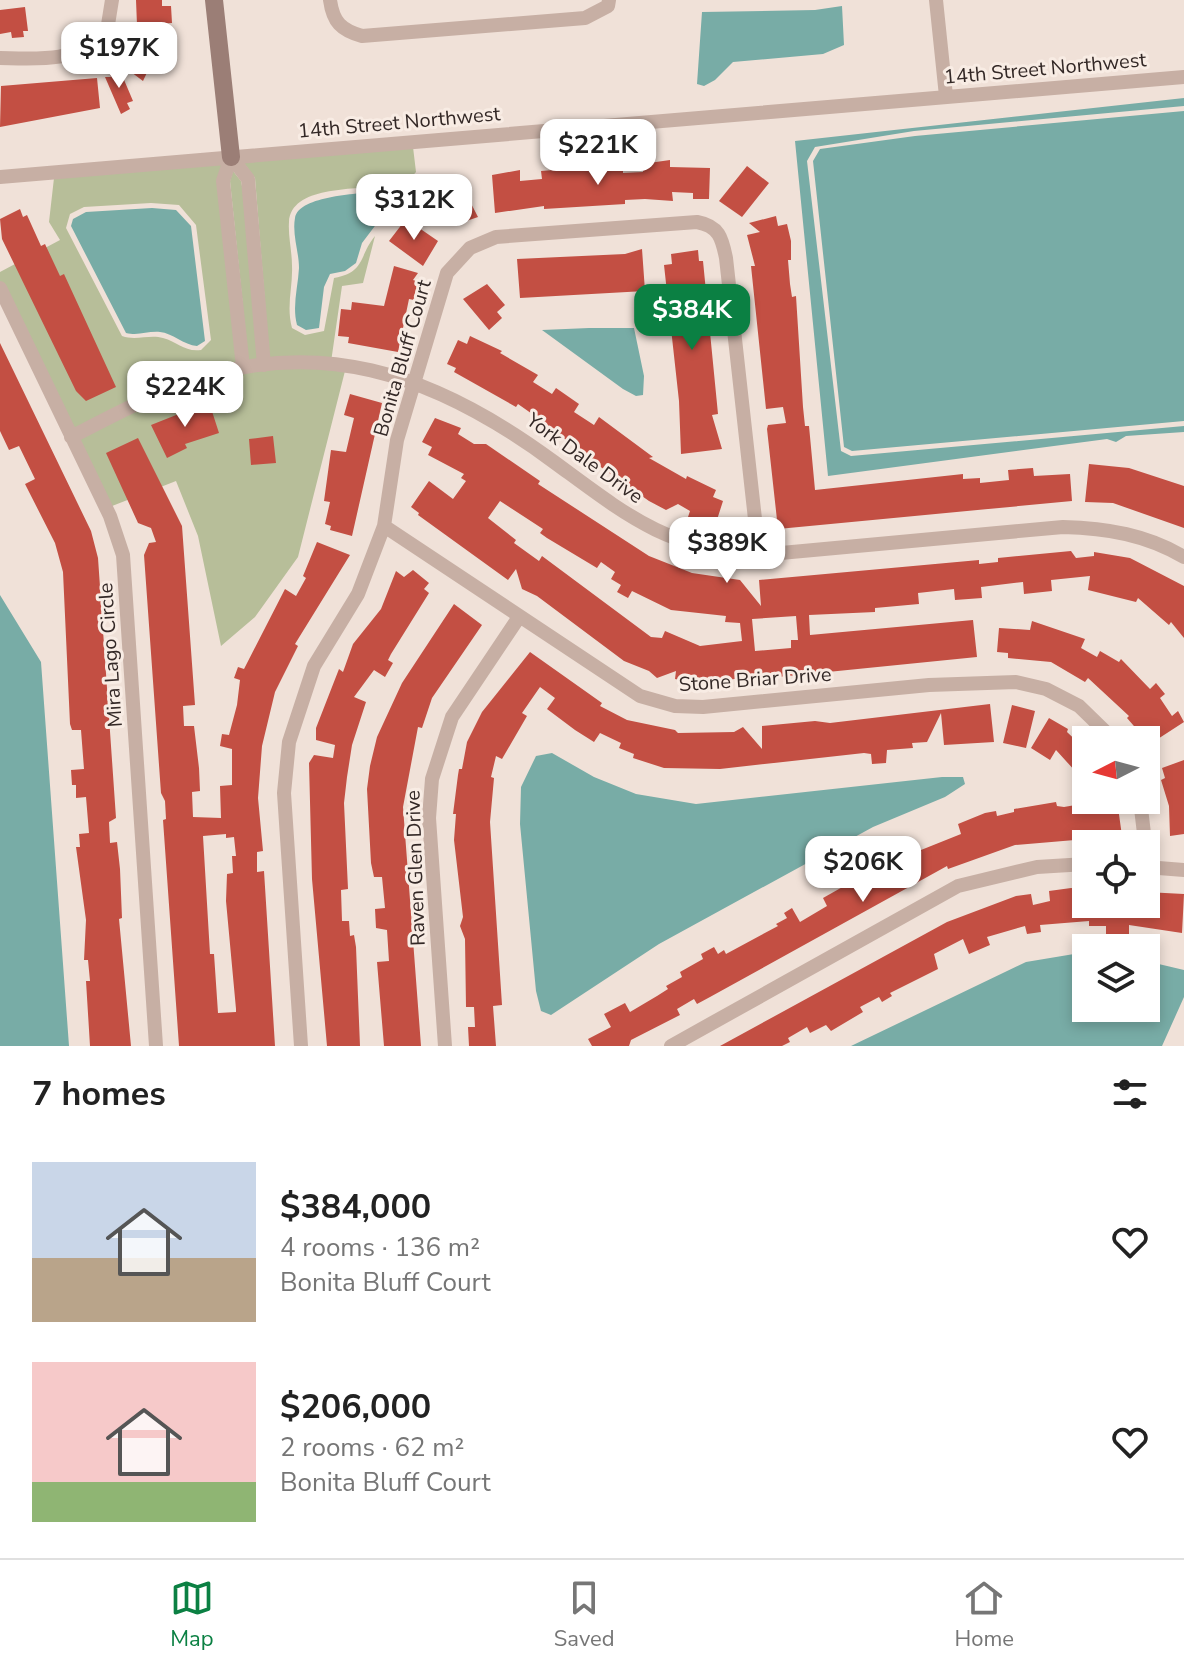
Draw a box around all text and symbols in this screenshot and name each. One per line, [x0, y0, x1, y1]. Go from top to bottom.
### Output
pin: $197K [63, 22, 175, 90]
text: $197K [79, 30, 159, 65]
street label: 14th Street Northwest [943, 46, 1148, 91]
street label: 14th Street Northwest [297, 100, 502, 145]
pin: $221K [542, 119, 654, 187]
text: $221K [558, 127, 638, 162]
pin: $312K [358, 174, 470, 242]
text: $312K [374, 182, 454, 217]
street label: Bonita Bluff Court [367, 276, 438, 440]
pin: $384K [636, 284, 748, 352]
text: $384K [652, 292, 732, 327]
pin: $224K [129, 361, 241, 429]
text: $224K [145, 369, 225, 404]
street label: York Dale Drive [520, 406, 649, 510]
pin: $389K [671, 517, 783, 585]
text: $389K [687, 525, 767, 560]
street label: Mira Lago Circle [92, 582, 129, 728]
street label: Stone Briar Drive [678, 661, 832, 698]
north arrow [1072, 726, 1160, 814]
map controls [1072, 726, 1160, 1022]
street label: Raven Glen Drive [399, 790, 432, 946]
button: locate [1072, 830, 1160, 918]
pin: $206K [807, 836, 919, 904]
text: $206K [823, 844, 903, 879]
button: layers [1072, 934, 1160, 1022]
text: 7 homes [32, 1071, 166, 1117]
icon: filters [1108, 1072, 1152, 1116]
text: $384,000 [280, 1184, 431, 1230]
icon: home [96, 1194, 192, 1290]
icon: heart [1108, 1220, 1152, 1264]
text: 4 rooms · 136 m² [280, 1230, 480, 1265]
text: Bonita Bluff Court [280, 1265, 491, 1300]
text: $206,000 [280, 1384, 431, 1430]
icon: home [96, 1394, 192, 1490]
icon: heart [1108, 1420, 1152, 1464]
text: 2 rooms · 62 m² [280, 1430, 464, 1465]
text: Bonita Bluff Court [280, 1465, 491, 1500]
tab: Map [170, 1576, 214, 1654]
tab: Saved [554, 1576, 615, 1654]
tab: Home [955, 1576, 1014, 1654]

